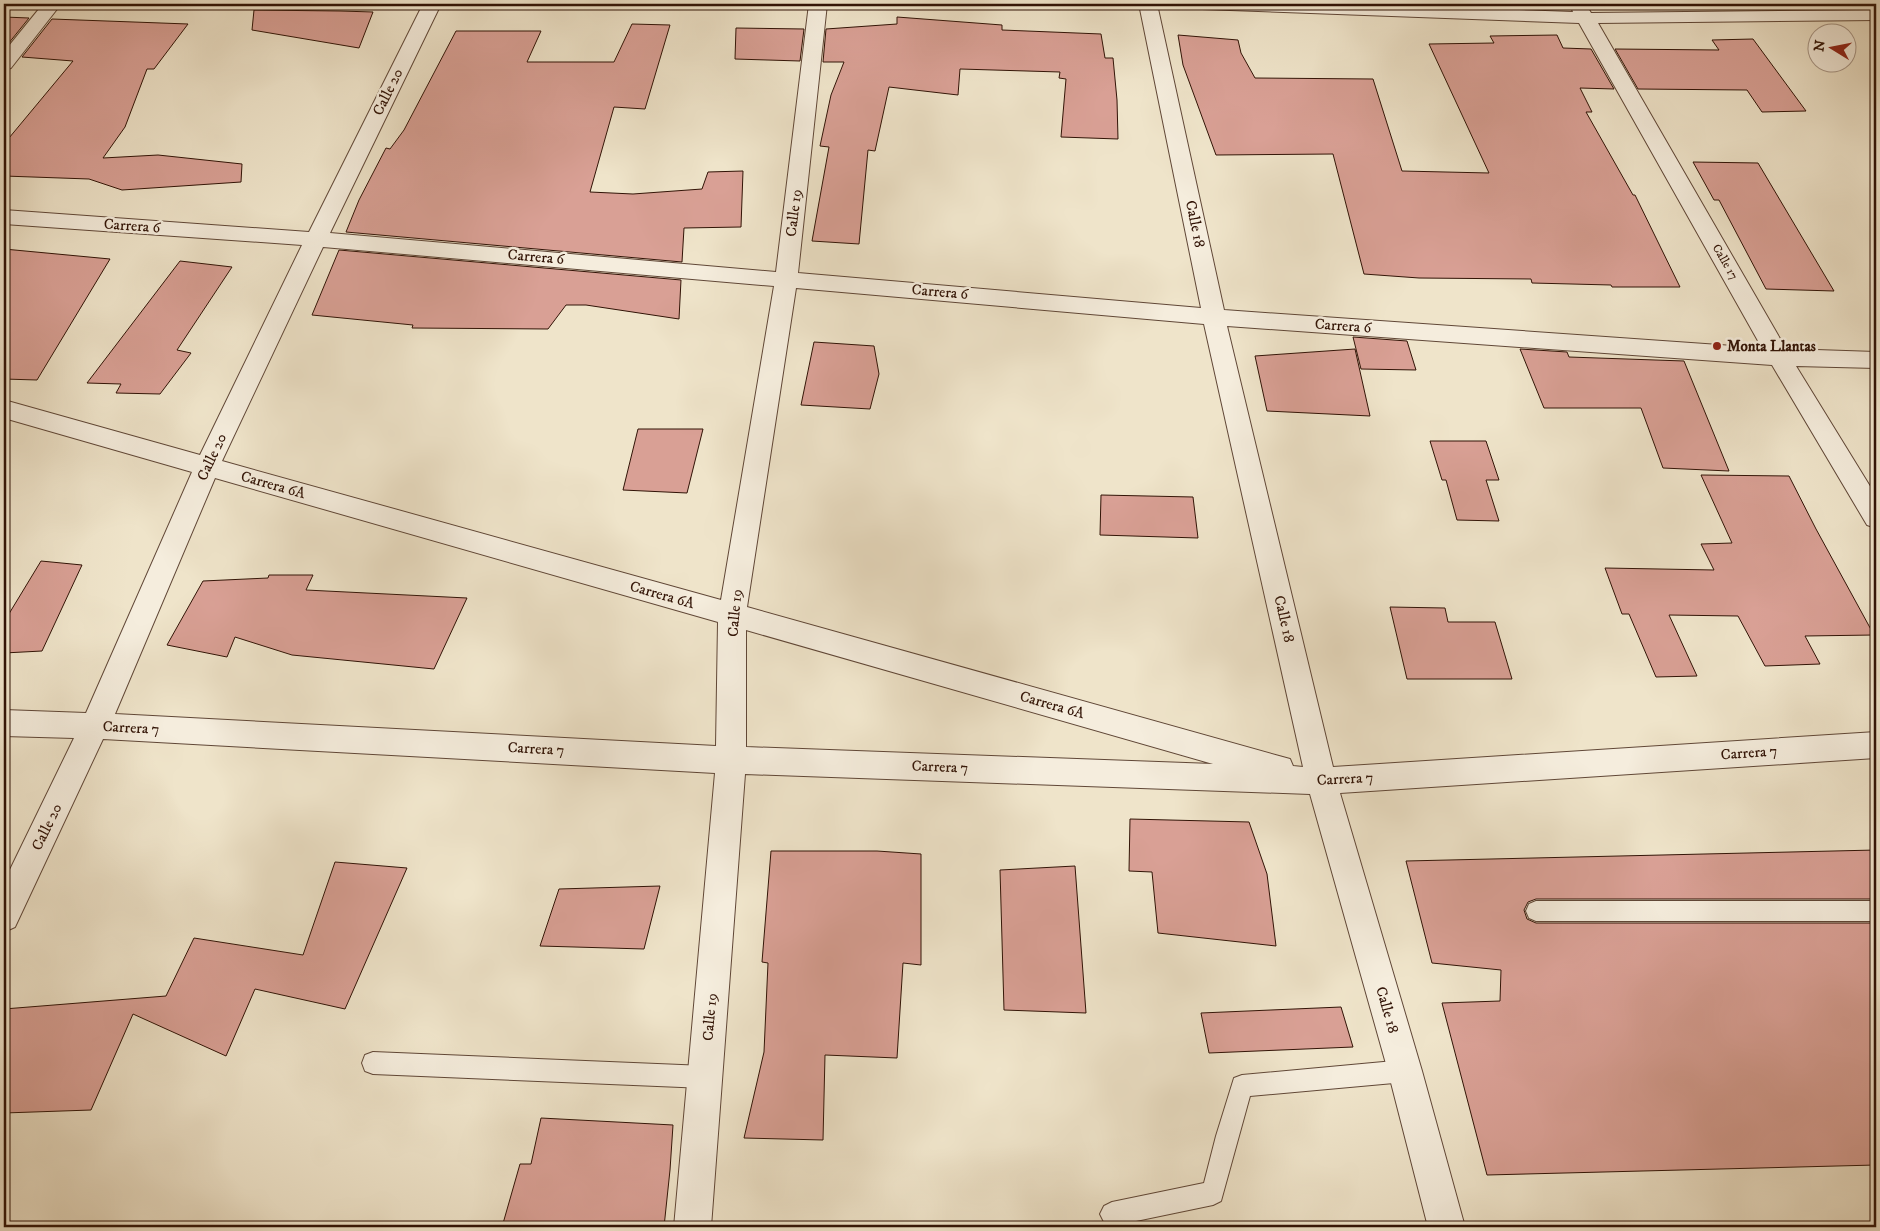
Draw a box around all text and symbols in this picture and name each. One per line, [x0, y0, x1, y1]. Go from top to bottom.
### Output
north arrow [1808, 22, 1858, 72]
text: N [1810, 38, 1830, 53]
street label: Calle 20 [368, 65, 408, 119]
street label: Calle 19 [782, 188, 806, 238]
street label: Calle 18 [1181, 199, 1209, 249]
street label: Carrera 6 [103, 215, 162, 238]
street label: Calle 17 [1709, 242, 1741, 282]
street label: Carrera 6 [507, 245, 566, 269]
street label: Carrera 6 [911, 280, 970, 304]
street label: Carrera 6 [1314, 315, 1373, 338]
place label: Monta Llantas [1727, 337, 1816, 356]
marker: Monta Llantas [1711, 340, 1723, 352]
street label: Calle 20 [193, 430, 231, 484]
street label: Carrera 6A [239, 467, 308, 503]
street label: Carrera 6A [628, 577, 697, 613]
street label: Calle 19 [723, 588, 747, 638]
street label: Calle 18 [1269, 594, 1299, 644]
street label: Carrera 6A [1018, 687, 1087, 723]
street label: Carrera 7 [102, 717, 160, 739]
street label: Carrera 7 [507, 738, 565, 760]
street label: Carrera 7 [1720, 742, 1778, 764]
street label: Carrera 7 [911, 757, 969, 777]
street label: Carrera 7 [1316, 768, 1374, 790]
street label: Calle 20 [27, 800, 67, 854]
street label: Calle 18 [1371, 984, 1403, 1036]
street label: Calle 19 [698, 992, 722, 1042]

